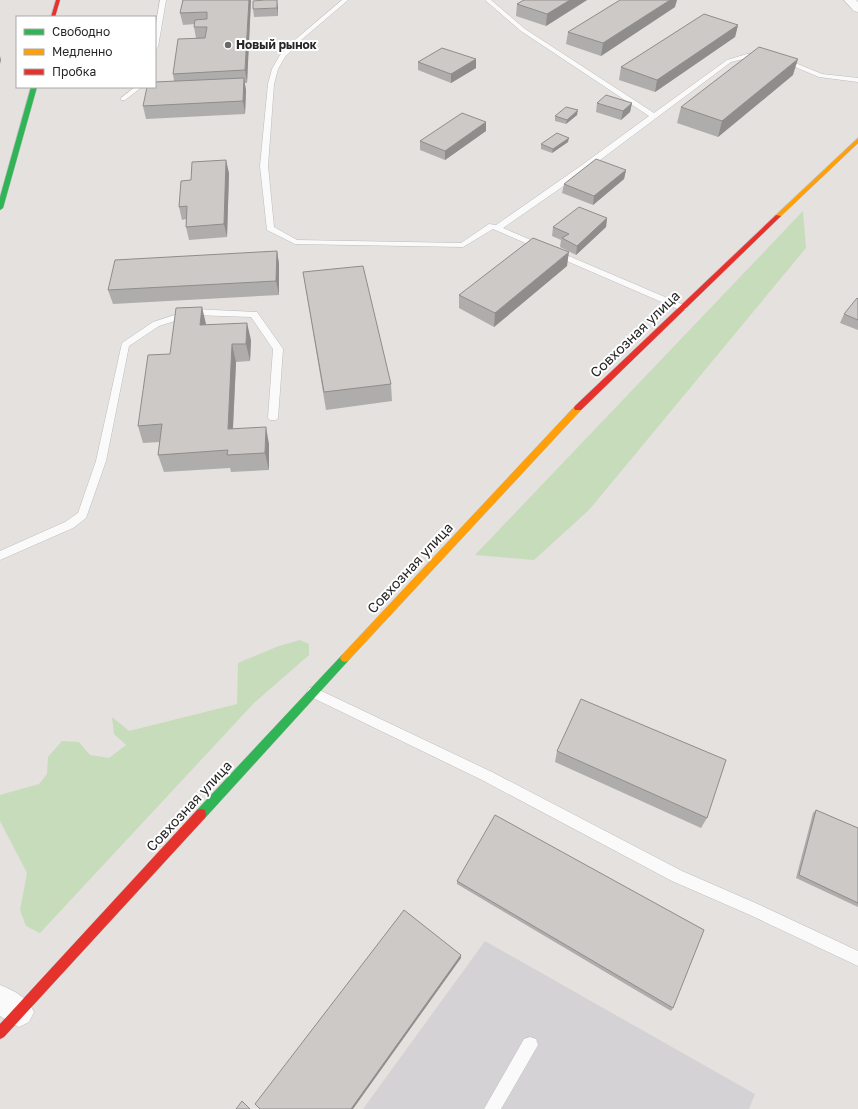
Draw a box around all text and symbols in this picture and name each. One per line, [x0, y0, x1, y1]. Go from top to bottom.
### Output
legend [16, 16, 156, 88]
text: Свободно [52, 24, 110, 39]
place label: Новый рынок [236, 37, 317, 52]
marker: Новый рынок [223, 40, 233, 50]
text: Медленно [52, 44, 112, 59]
text: Пробка [52, 64, 96, 79]
street label: Совхозная улица [586, 287, 683, 381]
street label: Совхозная улица [363, 519, 456, 617]
street label: Совхозная улица [142, 757, 235, 855]

